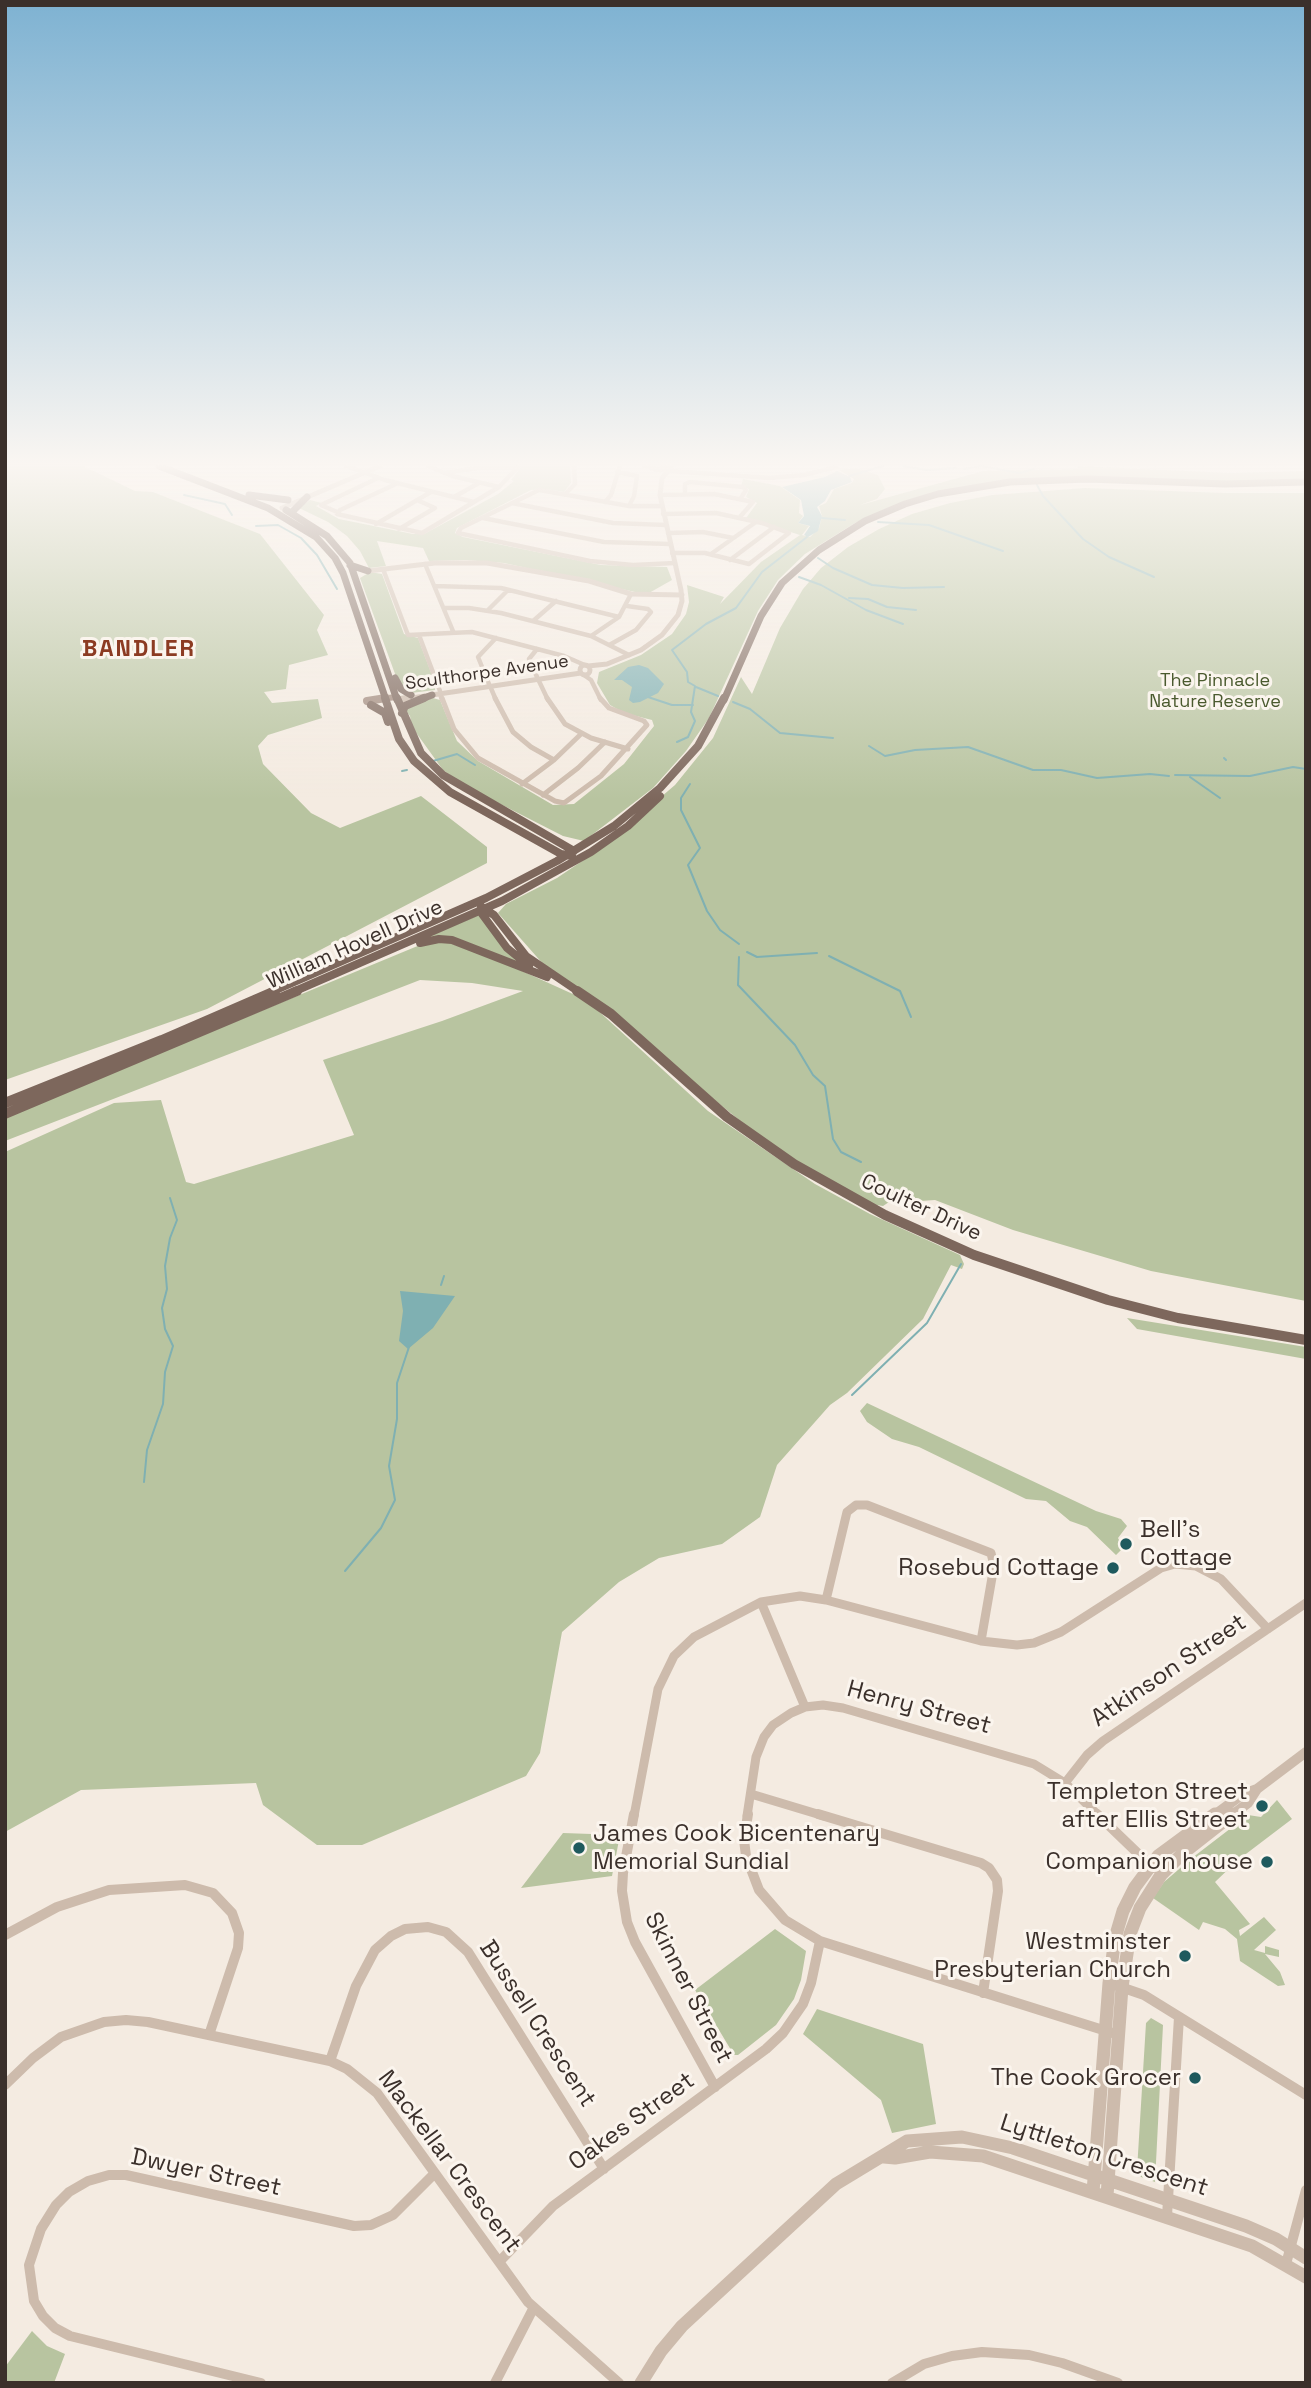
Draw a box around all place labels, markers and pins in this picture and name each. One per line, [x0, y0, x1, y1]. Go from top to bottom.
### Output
place label: Bell's Cottage [1140, 1516, 1232, 1572]
marker: Bell's Cottage [1118, 1536, 1134, 1552]
place label: Rosebud Cottage [898, 1554, 1099, 1582]
marker: Rosebud Cottage [1105, 1560, 1121, 1576]
place label: Templeton Street after Ellis Street [1047, 1778, 1248, 1834]
marker: Templeton Street after Ellis Street [1254, 1798, 1270, 1814]
place label: James Cook Bicentenary Memorial Sundial [593, 1820, 880, 1876]
marker: James Cook Bicentenary Memorial Sundial [571, 1840, 587, 1856]
place label: Companion house [1045, 1848, 1253, 1876]
marker: Companion house [1259, 1854, 1275, 1870]
place label: Westminster Presbyterian Church [934, 1928, 1171, 1984]
marker: Westminster Presbyterian Church [1177, 1948, 1193, 1964]
place label: The Cook Grocer [991, 2064, 1181, 2092]
marker: The Cook Grocer [1187, 2070, 1203, 2086]

